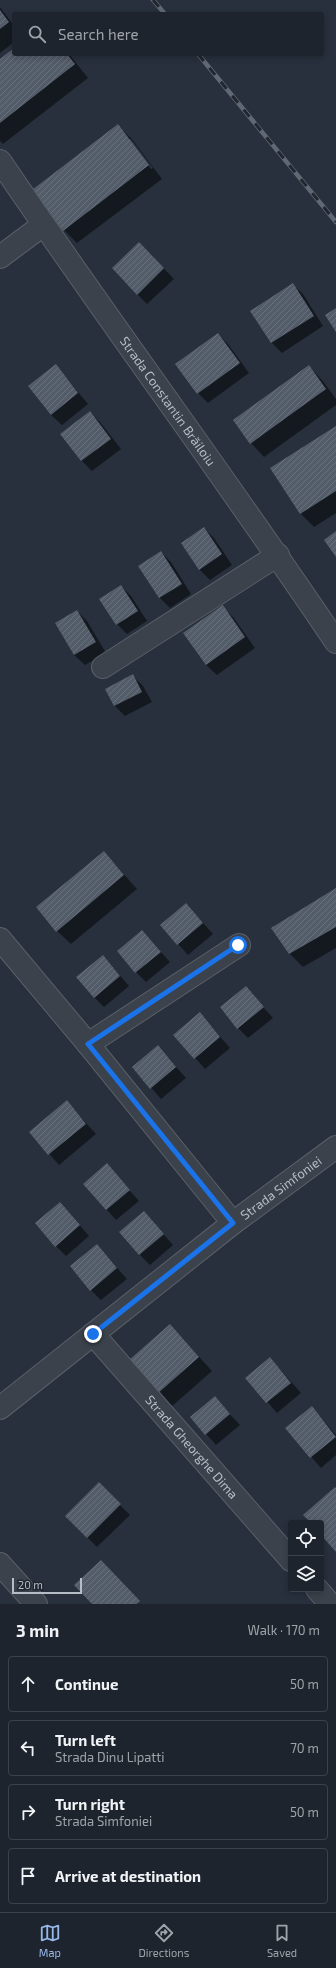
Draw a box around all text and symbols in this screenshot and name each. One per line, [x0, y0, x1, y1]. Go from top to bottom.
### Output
search box [12, 12, 324, 56]
icon: search [26, 23, 48, 45]
text: Search here [58, 25, 139, 43]
street label: Strada Constantin Brăiloiu [117, 333, 219, 469]
route start [229, 936, 247, 954]
street label: Strada Simfoniei [237, 1152, 325, 1223]
route end [84, 1325, 102, 1343]
street label: Strada Gheorghe Dima [142, 1392, 242, 1502]
map controls [288, 1520, 324, 1592]
button: locate [288, 1520, 324, 1556]
button: layers [288, 1556, 324, 1592]
scale bar [12, 1576, 82, 1595]
text: 20 m [18, 1578, 43, 1591]
text: 3 min [16, 1620, 59, 1640]
text: Walk · 170 m [248, 1622, 320, 1638]
icon: ahead [17, 1673, 39, 1695]
text: Continue [55, 1675, 118, 1693]
text: 50 m [290, 1676, 319, 1692]
text: Turn left [55, 1731, 116, 1749]
icon: left [17, 1737, 39, 1759]
text: 70 m [290, 1740, 319, 1756]
text: Strada Dinu Lipatti [55, 1749, 164, 1765]
text: Turn right [55, 1795, 125, 1813]
icon: right [17, 1801, 39, 1823]
text: 50 m [290, 1804, 319, 1820]
text: Strada Simfoniei [55, 1813, 152, 1829]
icon: arrive [17, 1865, 39, 1887]
text: Arrive at destination [55, 1867, 201, 1885]
tab: Map [39, 1922, 61, 1959]
tab: Directions [139, 1922, 189, 1959]
tab: Saved [267, 1922, 297, 1959]

